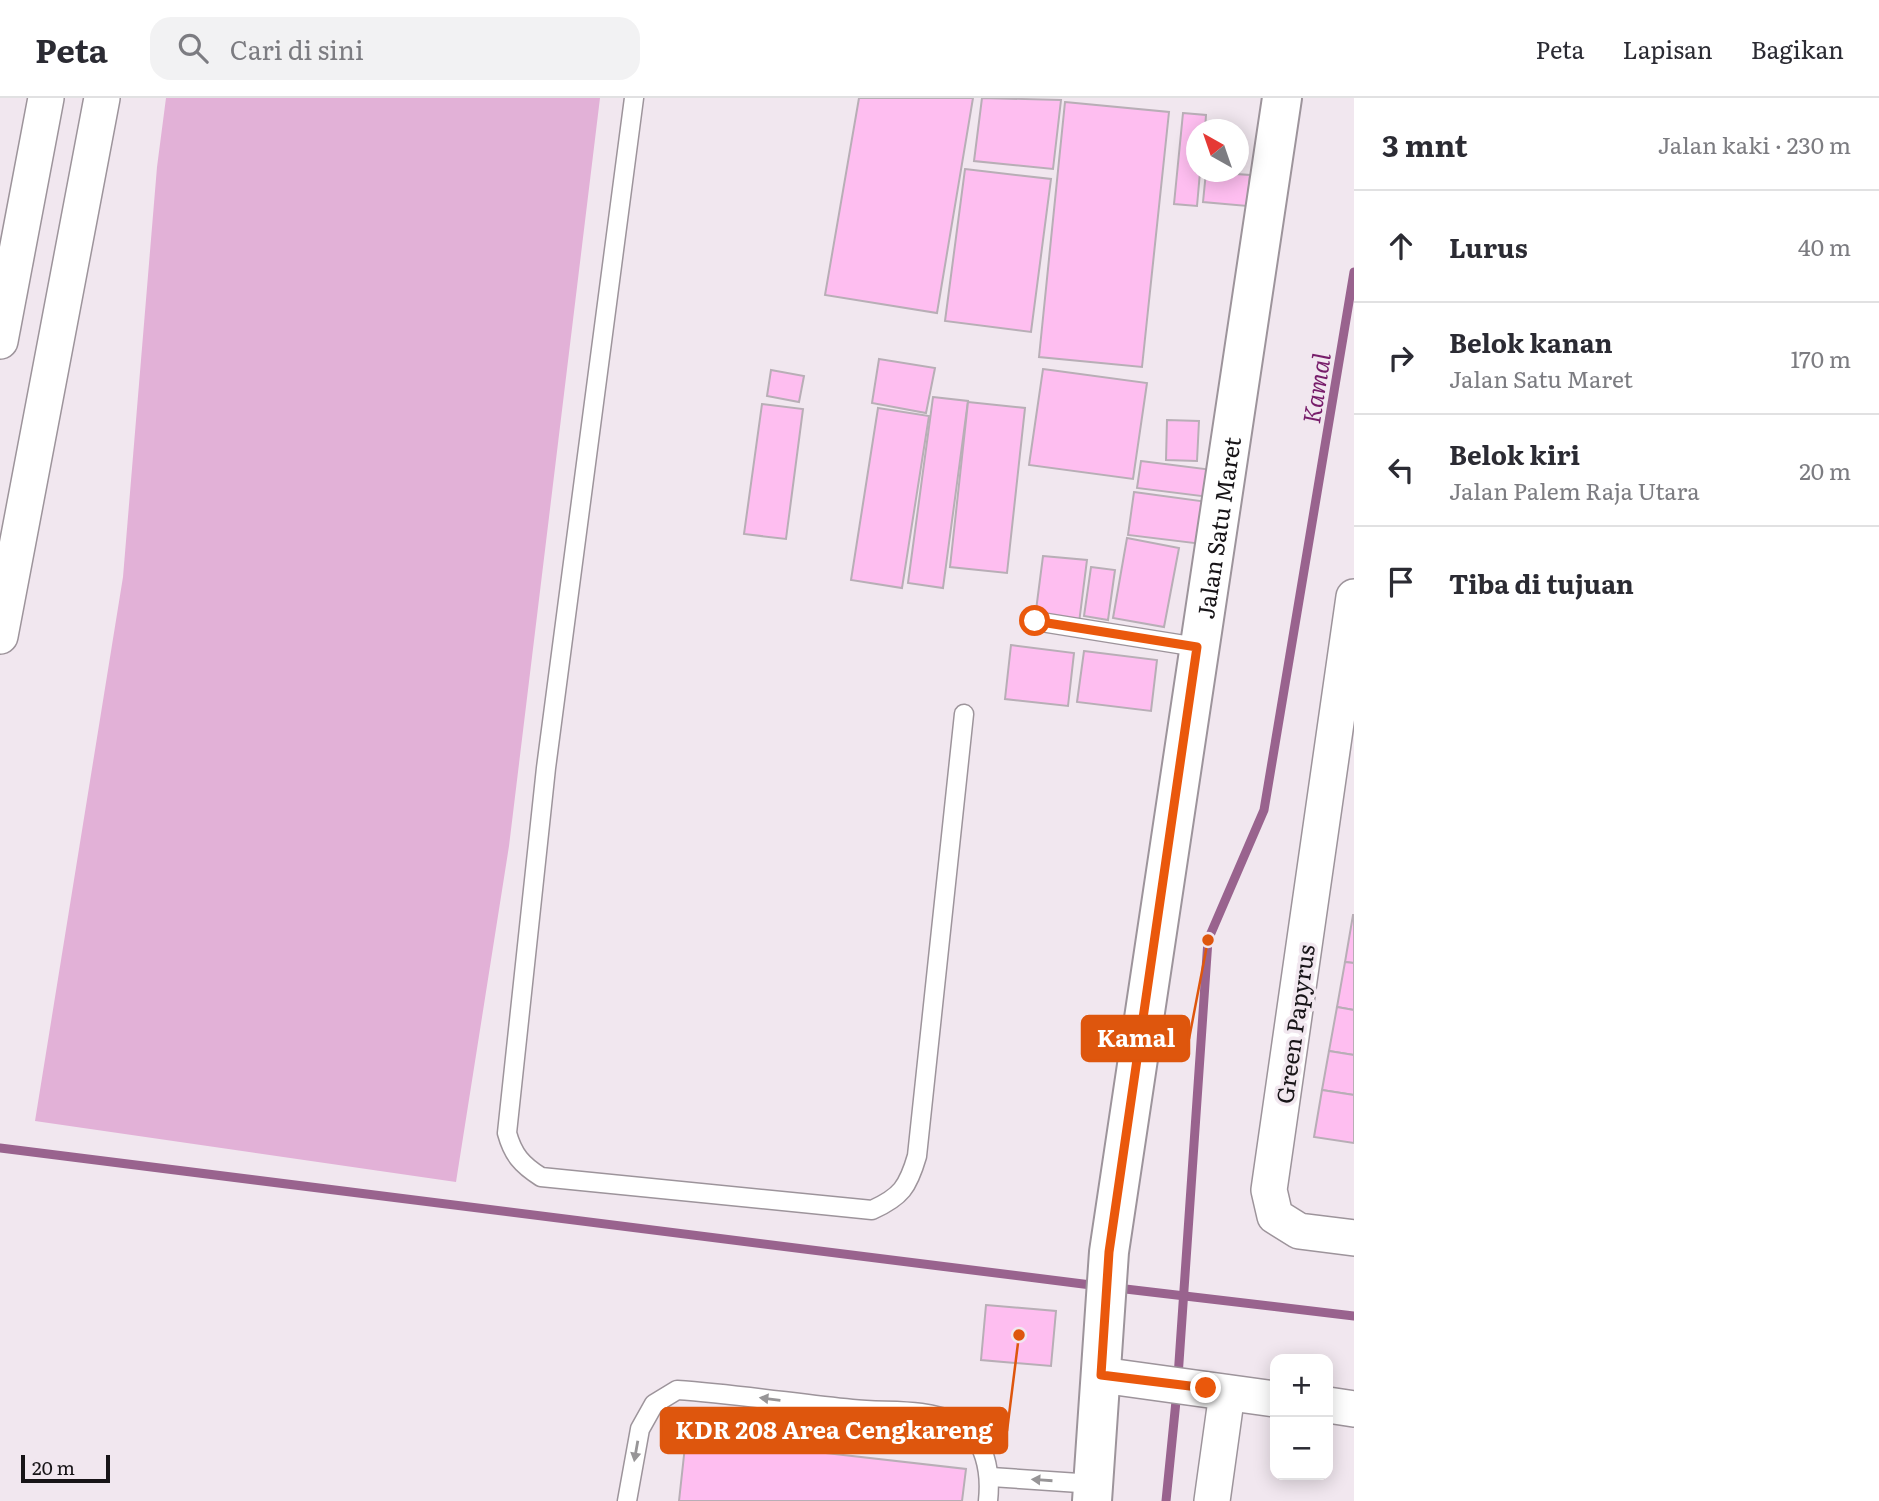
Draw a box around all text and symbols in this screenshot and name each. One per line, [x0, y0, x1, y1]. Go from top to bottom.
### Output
search box [150, 17, 640, 80]
text: Peta [35, 24, 108, 73]
icon: search [174, 29, 212, 67]
text: Cari di sini [230, 29, 364, 68]
text: Peta [1535, 31, 1584, 66]
text: Lapisan [1622, 31, 1713, 66]
text: Bagikan [1751, 31, 1844, 66]
north arrow [1186, 119, 1249, 182]
text: 3 mnt [1382, 122, 1468, 166]
text: Jalan kaki · 230 m [1658, 127, 1851, 161]
icon: ahead [1382, 227, 1420, 265]
text: Lurus [1449, 227, 1528, 266]
text: 40 m [1798, 229, 1851, 263]
text: Belok kanan [1449, 322, 1613, 361]
icon: right [1382, 339, 1420, 377]
text: 170 m [1790, 341, 1851, 375]
water label: Kamal [1292, 350, 1338, 426]
text: Jalan Satu Maret [1449, 361, 1633, 395]
street label: Jalan Satu Maret [1187, 434, 1248, 621]
text: Belok kiri [1449, 434, 1580, 473]
icon: left [1382, 451, 1420, 489]
text: 20 m [1799, 453, 1851, 487]
text: Jalan Palem Raja Utara [1449, 473, 1700, 507]
icon: arrive [1382, 563, 1420, 601]
text: Tiba di tujuan [1449, 563, 1634, 602]
route start [1019, 605, 1050, 636]
street label: Green Papyrus [1266, 942, 1322, 1106]
callout: Kamal [1082, 1016, 1189, 1061]
text: Kamal [1097, 1019, 1176, 1054]
map controls [1270, 1354, 1333, 1480]
button: + [1270, 1354, 1333, 1417]
route end [1190, 1372, 1221, 1403]
one-way arrow [759, 1393, 781, 1404]
callout: KDR 208 Area Cengkareng [661, 1408, 1007, 1453]
text: KDR 208 Area Cengkareng [675, 1411, 993, 1446]
button: − [1270, 1417, 1333, 1480]
one-way arrow [631, 1440, 642, 1462]
scale bar [21, 1452, 110, 1484]
text: 20 m [32, 1453, 75, 1481]
one-way arrow [1031, 1474, 1053, 1485]

